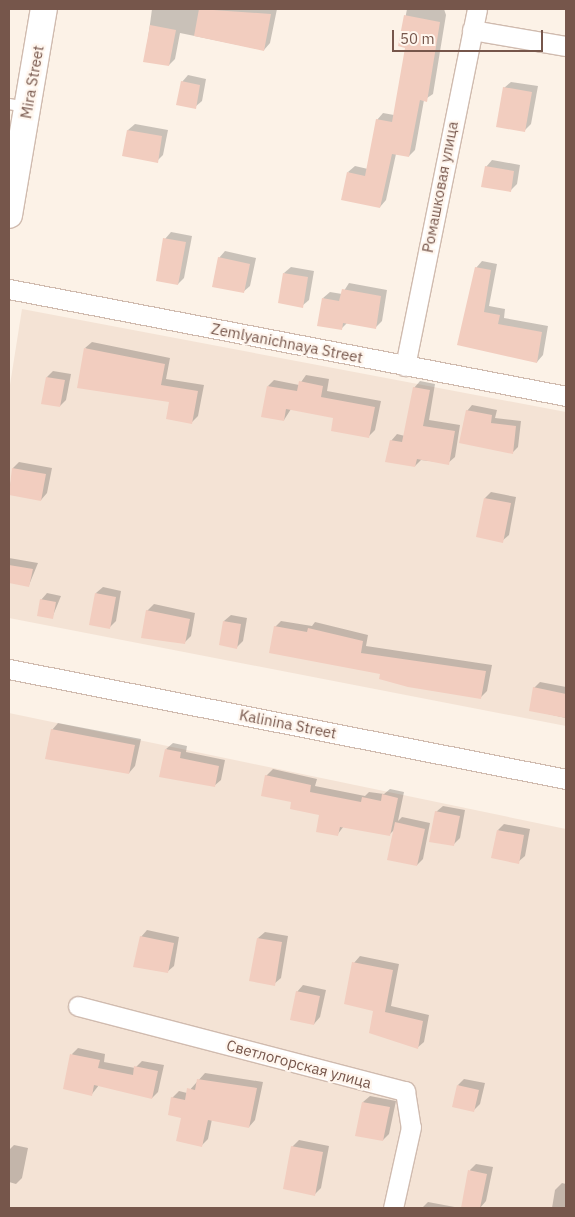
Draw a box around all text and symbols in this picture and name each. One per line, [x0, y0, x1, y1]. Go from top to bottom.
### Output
scale bar [395, 20, 546, 52]
text: 50 m [400, 29, 435, 48]
street label: Mira Street [17, 44, 47, 120]
street label: Ромашковая улица [418, 120, 462, 254]
street label: Zemlyanichnaya Street [210, 319, 364, 367]
street label: Kalinina Street [238, 706, 338, 742]
street label: Светлогорская улица [225, 1036, 373, 1092]

